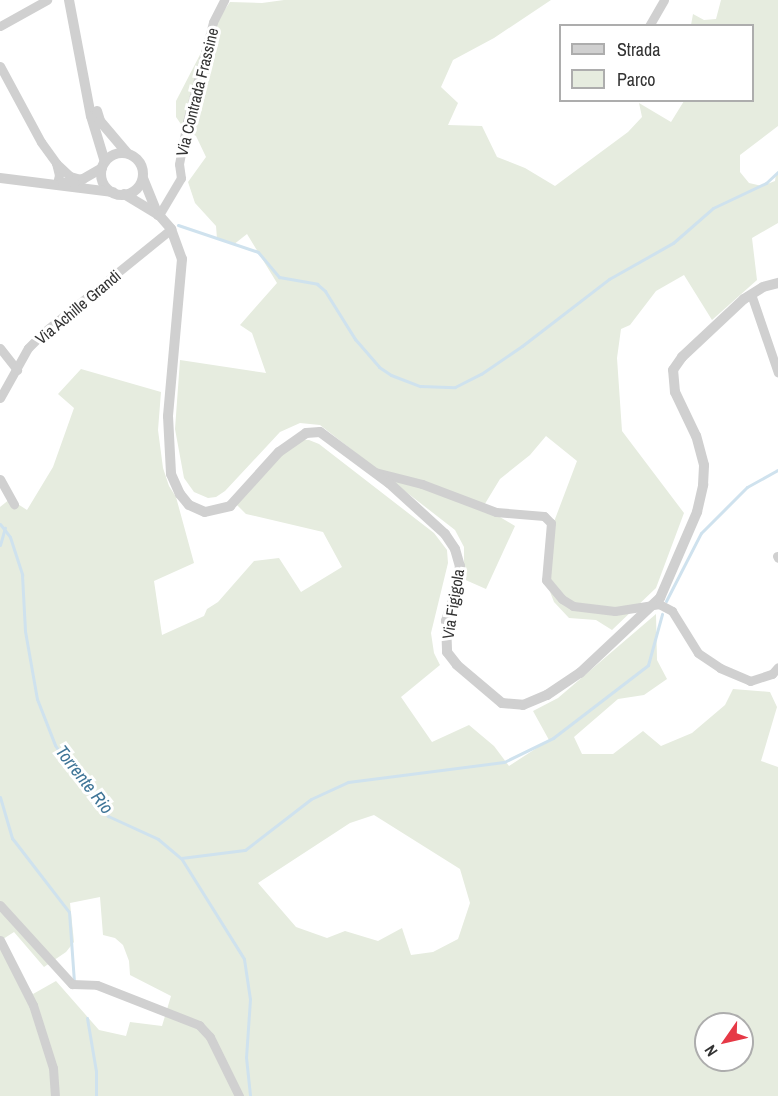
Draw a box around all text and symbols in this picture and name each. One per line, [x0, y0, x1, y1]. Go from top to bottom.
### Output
legend [559, 24, 754, 102]
street label: Via Contrada Frassine [172, 26, 222, 158]
text: Strada [617, 37, 661, 62]
text: Parco [617, 67, 656, 92]
street label: Via Achille Grandi [31, 265, 125, 349]
street label: Via Figigola [438, 568, 468, 640]
water label: Torrente Rio [51, 741, 117, 819]
north arrow [694, 1012, 754, 1072]
text: N [699, 1041, 723, 1061]

